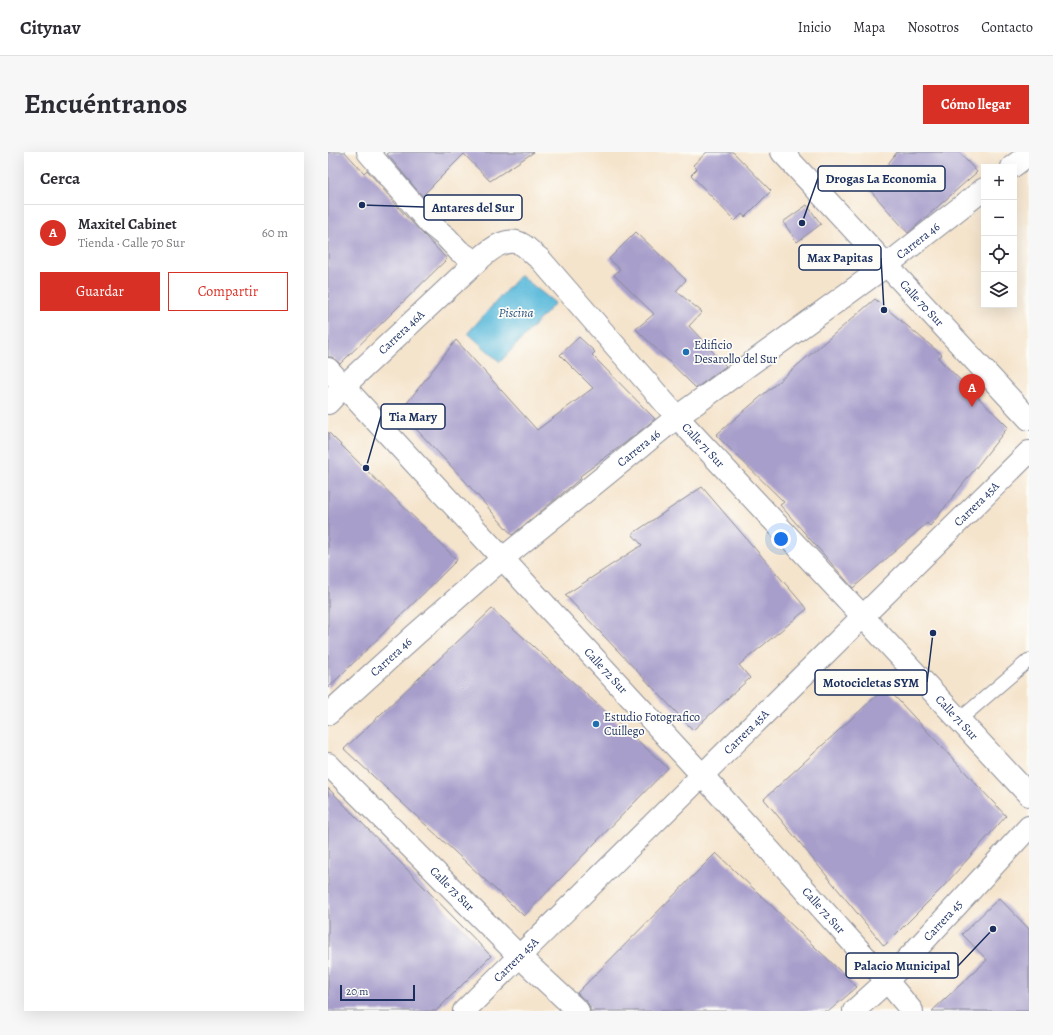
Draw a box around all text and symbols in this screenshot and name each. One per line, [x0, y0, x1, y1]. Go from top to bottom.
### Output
text: Citynav [20, 15, 81, 41]
text: Inicio [798, 18, 831, 37]
text: Mapa [853, 18, 885, 37]
text: Nosotros [907, 18, 959, 37]
text: Contacto [981, 18, 1033, 37]
text: Encuéntranos [24, 85, 188, 123]
button: Cómo llegar [923, 85, 1029, 124]
map controls [981, 164, 1017, 308]
button: + [981, 164, 1017, 200]
callout: Drogas La Economia [818, 166, 945, 191]
text: Cerca [40, 167, 80, 190]
text: Drogas La Economia [825, 170, 937, 187]
callout: Antares del Sur [424, 195, 522, 220]
text: Antares del Sur [431, 199, 515, 216]
button: − [981, 200, 1017, 236]
text: Maxitel Cabinet [78, 214, 177, 234]
street label: Carrera 46 [893, 218, 943, 263]
text: A [49, 224, 57, 241]
text: 60 m [262, 224, 288, 241]
text: Tienda · Calle 70 Sur [78, 234, 185, 251]
button: locate [981, 236, 1017, 272]
callout: Max Papitas [799, 245, 881, 270]
text: Max Papitas [807, 249, 873, 266]
button: Guardar [40, 272, 160, 311]
button: Compartir [168, 272, 288, 311]
button: layers [981, 272, 1017, 308]
street label: Calle 70 Sur [896, 276, 948, 330]
water label: Piscina [499, 304, 533, 321]
street label: Carrera 46A [375, 306, 429, 358]
place label: Edificio Desarollo del Sur [694, 337, 778, 367]
marker: Edificio Desarollo del Sur [681, 347, 691, 357]
pin: A [959, 374, 985, 407]
callout: Tia Mary [381, 404, 445, 429]
text: Tia Mary [389, 408, 438, 425]
street label: Calle 71 Sur [678, 419, 728, 471]
street label: Carrera 46 [614, 426, 664, 470]
street label: Carrera 45A [950, 477, 1003, 530]
your location [771, 529, 791, 549]
street label: Carrera 46 [367, 633, 416, 680]
street label: Calle 72 Sur [580, 644, 631, 697]
callout: Motocicletas SYM [815, 670, 927, 695]
text: Motocicletas SYM [823, 674, 919, 691]
street label: Calle 71 Sur [932, 692, 982, 744]
street label: Carrera 45A [720, 705, 773, 758]
place label: Estudio Fotografico Cuillego [604, 709, 700, 739]
marker: Estudio Fotografico Cuillego [591, 719, 601, 729]
street label: Calle 73 Sur [426, 863, 478, 915]
street label: Calle 72 Sur [798, 884, 849, 937]
street label: Carrera 45 [920, 896, 966, 944]
street label: Carrera 45A [490, 933, 543, 986]
callout: Palacio Municipal [846, 953, 958, 978]
text: Palacio Municipal [854, 957, 951, 974]
scale bar [340, 983, 415, 1002]
text: 20 m [346, 984, 368, 999]

